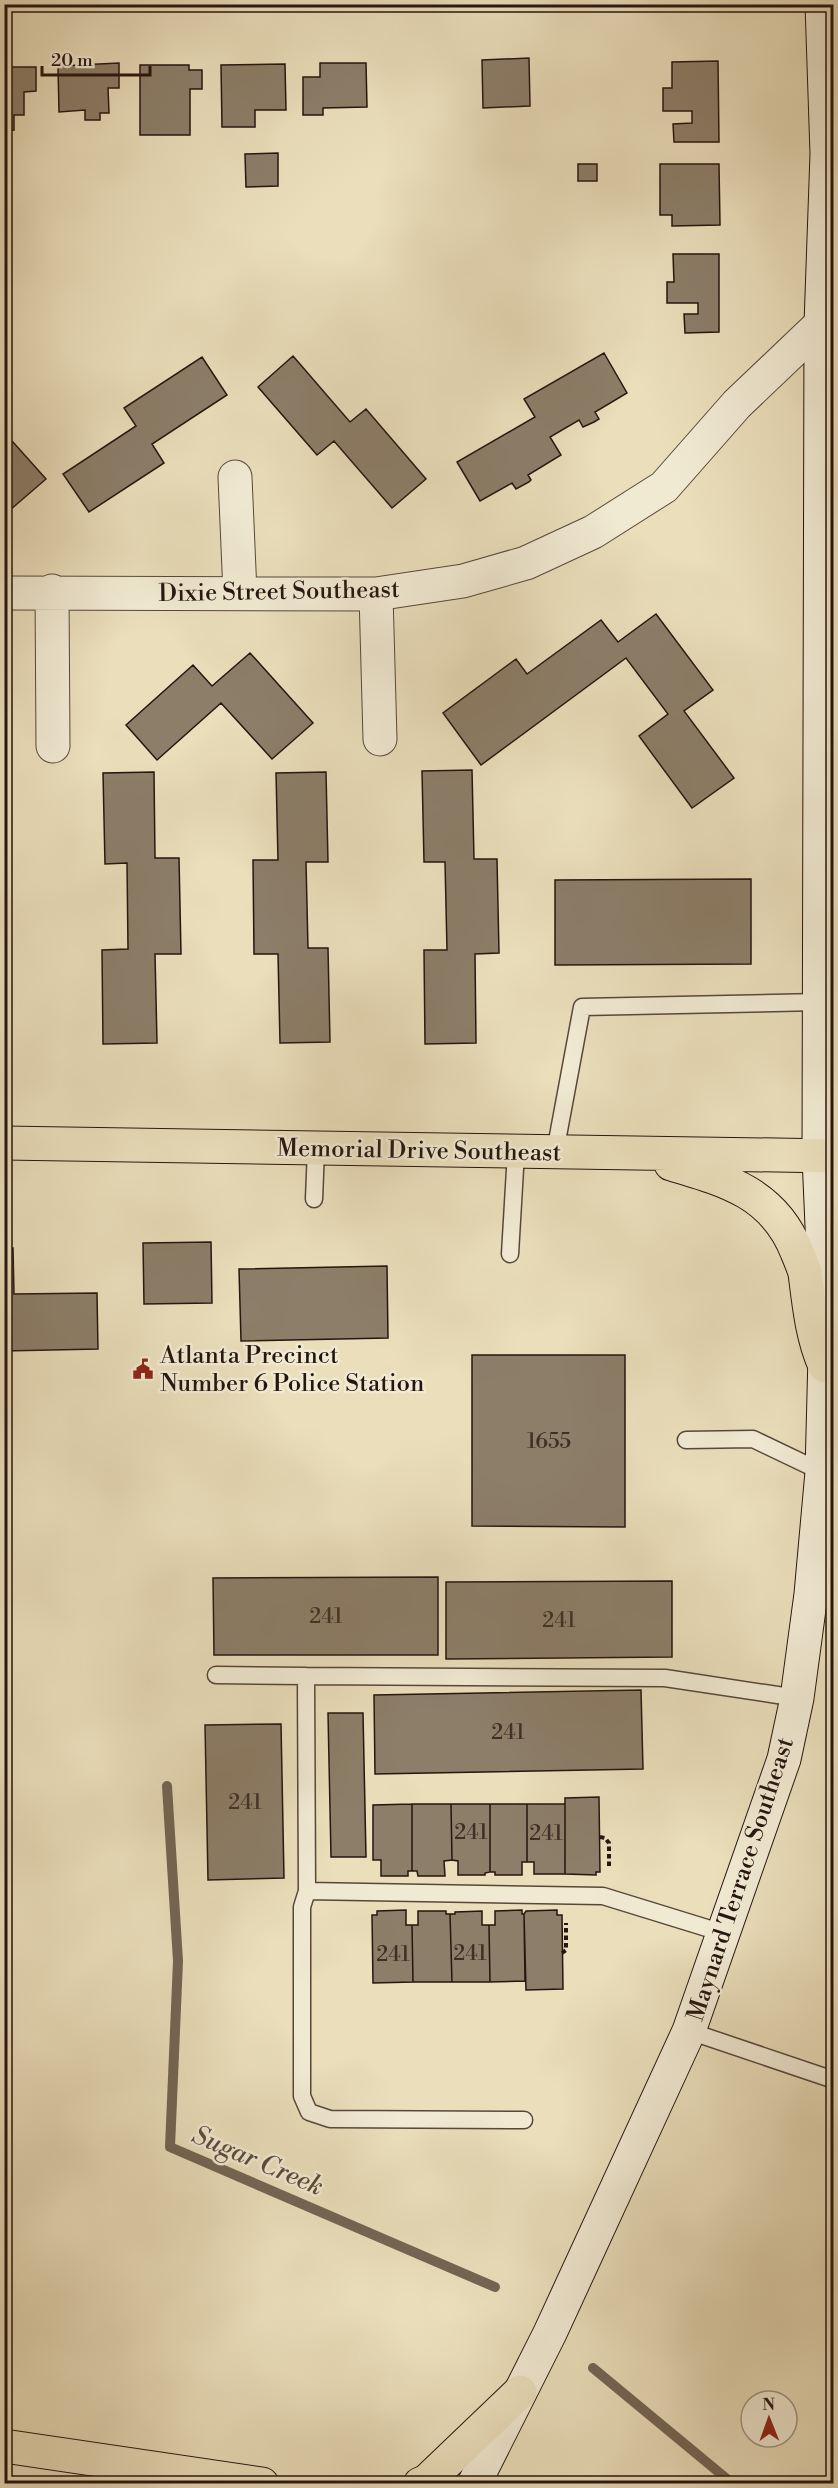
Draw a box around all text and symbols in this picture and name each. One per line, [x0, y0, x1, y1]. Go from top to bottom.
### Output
scale bar [42, 39, 150, 77]
text: 20 m [51, 49, 93, 72]
street label: Dixie Street Southeast [158, 575, 400, 609]
street label: Memorial Drive Southeast [277, 1134, 562, 1168]
place label: Atlanta Precinct Number 6 Police Station [159, 1341, 424, 1399]
public building icon: Atlanta Precinct Number 6 Police Station [131, 1357, 155, 1381]
house number: 1655 [527, 1429, 571, 1455]
house number: 241 [309, 1604, 343, 1630]
house number: 241 [542, 1608, 576, 1634]
house number: 241 [491, 1720, 525, 1746]
street label: Maynard Terrace Southeast [681, 1733, 801, 2025]
house number: 241 [228, 1790, 262, 1816]
house number: 241 [454, 1820, 488, 1846]
house number: 241 [529, 1821, 563, 1847]
house number: 241 [453, 1941, 487, 1967]
house number: 241 [376, 1942, 410, 1968]
water label: Sugar Creek [187, 2119, 328, 2203]
north arrow [739, 2389, 799, 2449]
text: N [762, 2395, 776, 2415]

